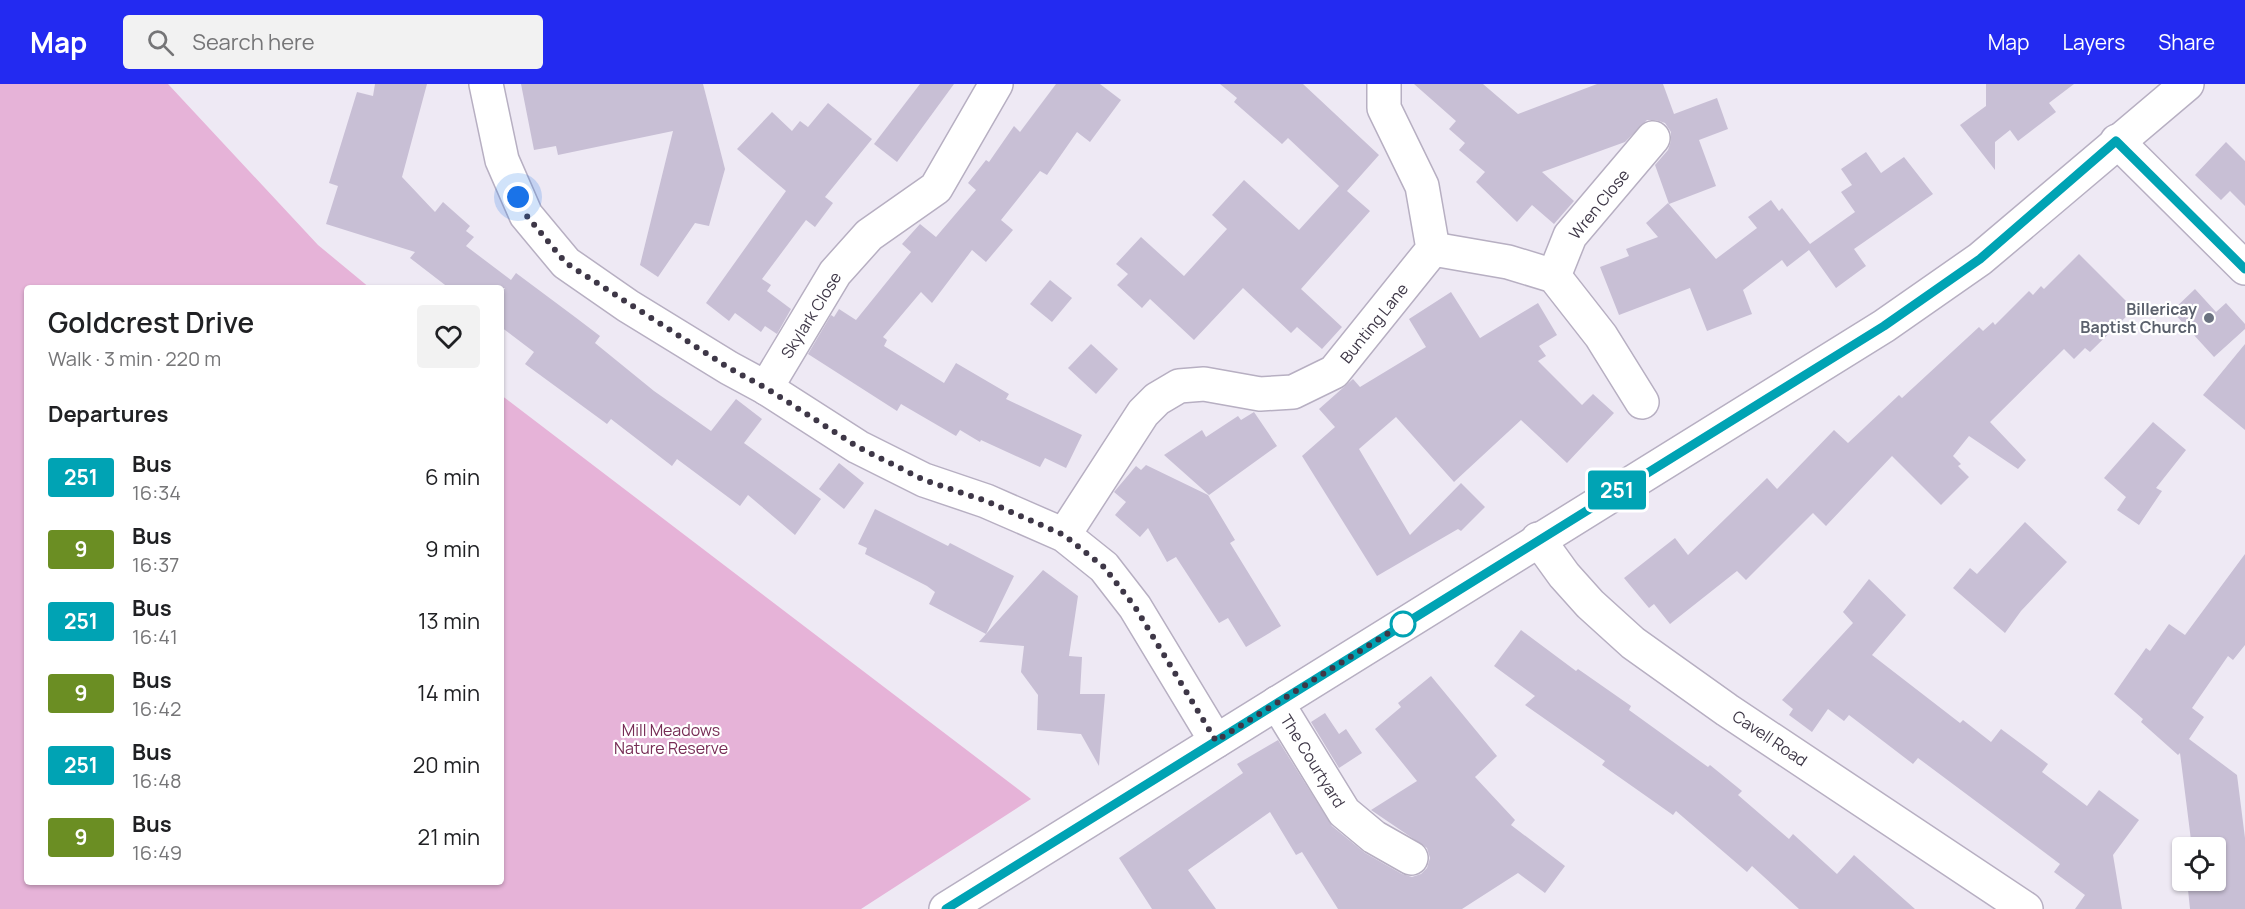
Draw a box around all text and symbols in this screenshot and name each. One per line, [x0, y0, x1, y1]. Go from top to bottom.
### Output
search box [123, 15, 543, 69]
text: Map [30, 23, 87, 61]
icon: search [144, 26, 177, 59]
text: Search here [192, 27, 315, 57]
text: Map [1988, 28, 2029, 56]
text: Layers [2062, 28, 2125, 56]
text: Share [2158, 28, 2215, 56]
street label: Wren Close [1564, 164, 1634, 244]
your location [503, 182, 533, 212]
street label: Skylark Close [776, 268, 846, 362]
street label: Bunting Lane [1335, 278, 1413, 368]
place label: Billericay Baptist Church [2080, 298, 2197, 338]
text: Goldcrest Drive [48, 303, 254, 341]
button: heart [417, 305, 480, 368]
marker: Billericay Baptist Church [2202, 311, 2216, 325]
text: Walk · 3 min · 220 m [48, 345, 221, 372]
text: Departures [48, 399, 168, 429]
text: Bus [132, 449, 172, 479]
text: 6 min [425, 462, 480, 492]
text: 251 [64, 463, 98, 491]
line badge: 251 [1582, 470, 1652, 510]
text: 251 [1600, 476, 1634, 504]
text: 16:34 [132, 479, 181, 506]
text: Bus [132, 521, 172, 551]
text: 9 min [425, 534, 480, 564]
text: 9 [74, 535, 88, 563]
text: 16:37 [132, 551, 179, 578]
text: Bus [132, 593, 172, 623]
text: 13 min [418, 606, 480, 636]
text: 251 [64, 607, 98, 635]
unlabelled marker [1390, 611, 1416, 637]
text: 16:41 [132, 623, 178, 650]
text: Bus [132, 665, 172, 695]
text: 14 min [417, 678, 480, 708]
text: 9 [74, 679, 88, 707]
text: 16:42 [132, 695, 181, 722]
street label: Cavell Road [1728, 705, 1812, 771]
street label: The Courtyard [1276, 710, 1350, 812]
park label: Mill Meadows Nature Reserve [614, 719, 728, 759]
text: Bus [132, 737, 172, 767]
text: 20 min [413, 750, 480, 780]
text: 251 [64, 751, 98, 779]
text: 16:48 [132, 767, 182, 794]
text: Bus [132, 809, 172, 839]
text: 21 min [418, 822, 480, 852]
text: 9 [74, 823, 88, 851]
map controls [2172, 837, 2226, 891]
button: locate [2172, 837, 2226, 891]
text: 16:49 [132, 839, 182, 866]

